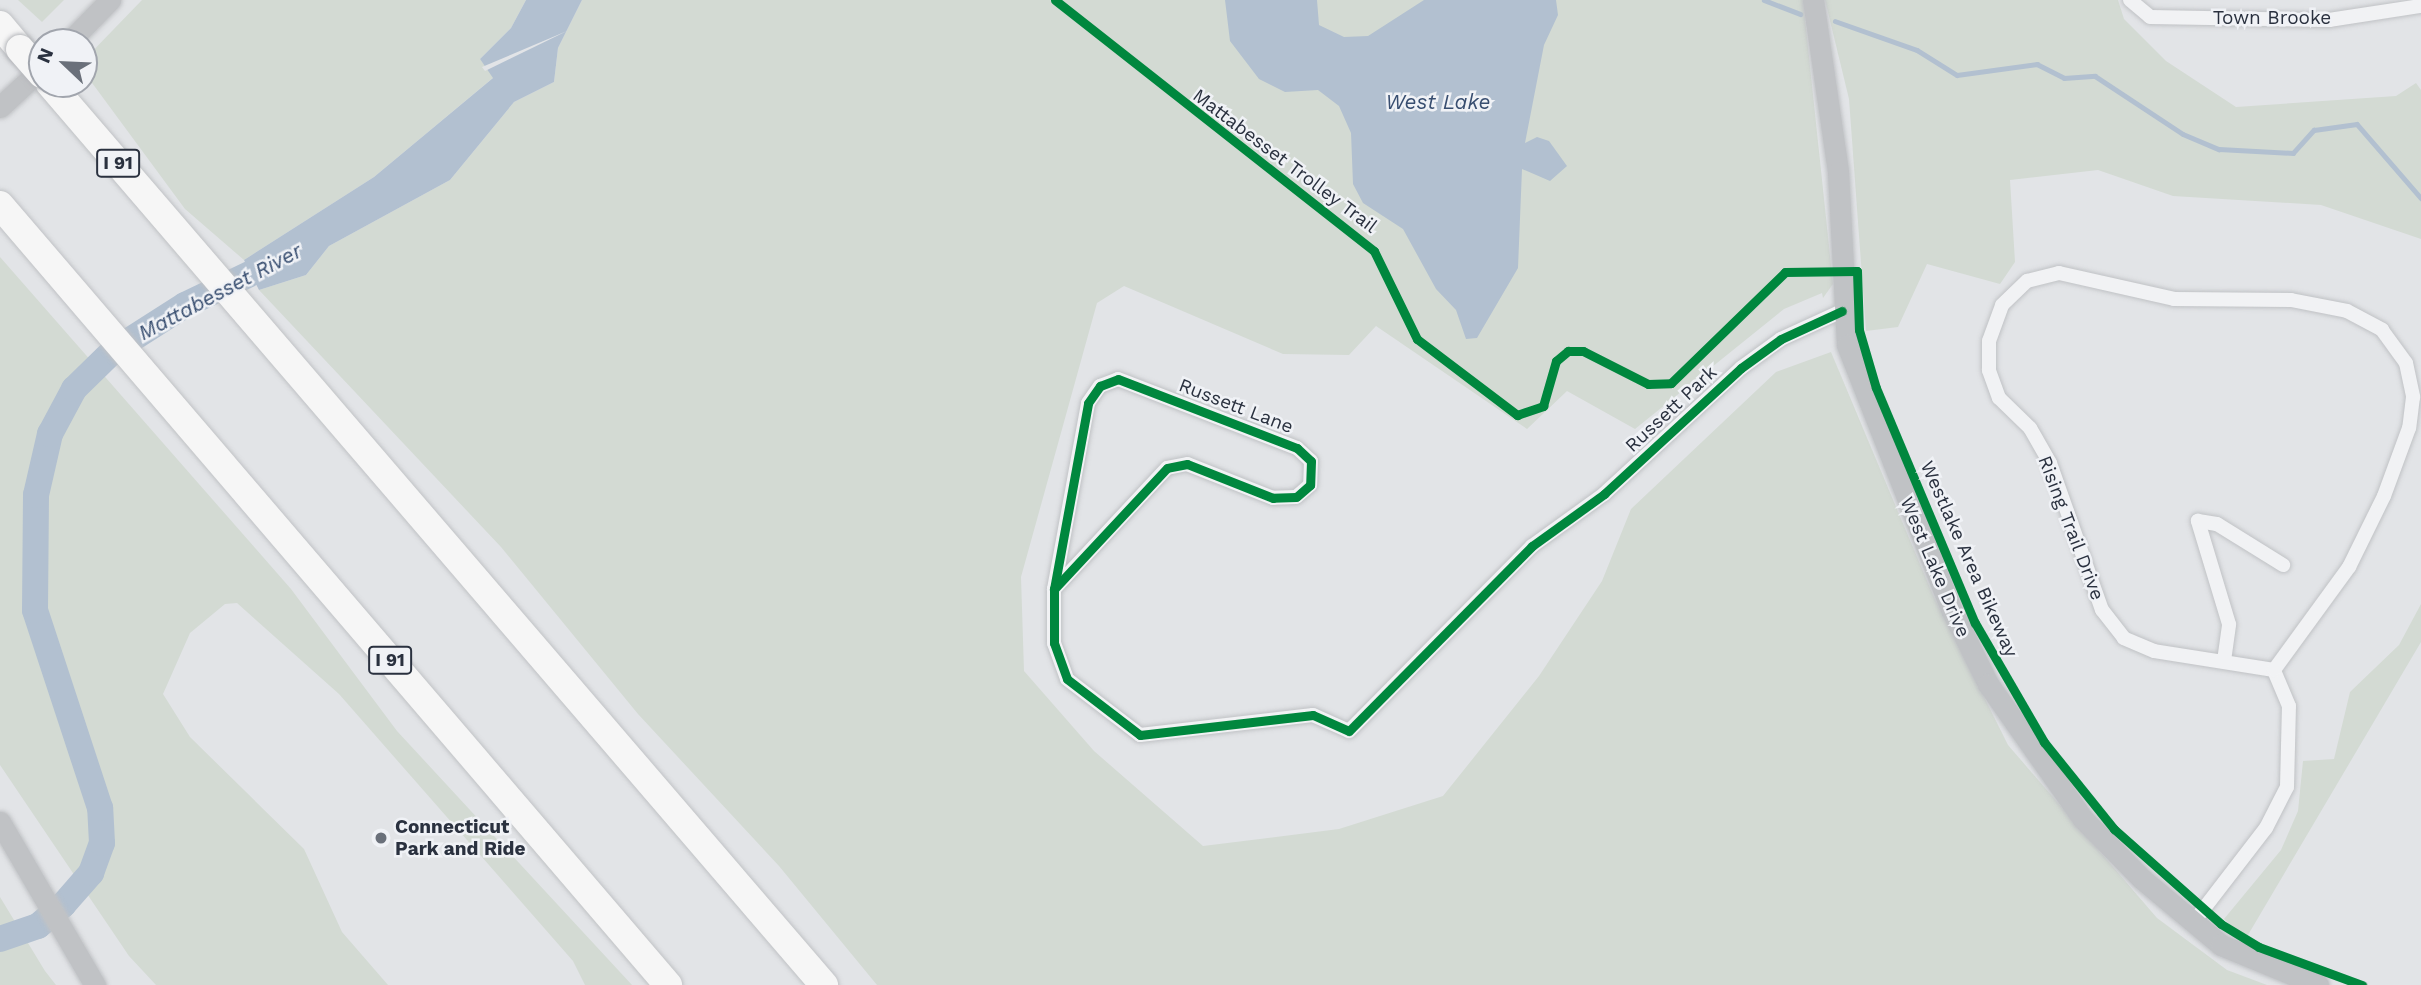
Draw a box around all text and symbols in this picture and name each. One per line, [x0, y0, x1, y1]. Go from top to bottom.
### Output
street label: Town Brooke [2213, 7, 2331, 29]
north arrow [28, 28, 98, 98]
text: N [32, 44, 58, 66]
street label: Mattabesset Trolley Trail [1188, 84, 1382, 238]
water label: West Lake [1385, 89, 1491, 115]
road number: I 91 [95, 148, 141, 178]
water label: Mattabesset River [134, 238, 306, 346]
street label: Russett Park [1620, 361, 1722, 457]
street label: Russett Lane [1175, 374, 1297, 438]
street label: Rising Trail Drive [2033, 452, 2109, 604]
street label: Westlake Area Bikeway [1915, 457, 2023, 661]
street label: West Lake Drive [1895, 493, 1975, 641]
road number: I 91 [367, 646, 413, 674]
place label: Connecticut Park and Ride [395, 816, 526, 860]
marker: Connecticut Park and Ride [373, 830, 389, 846]

